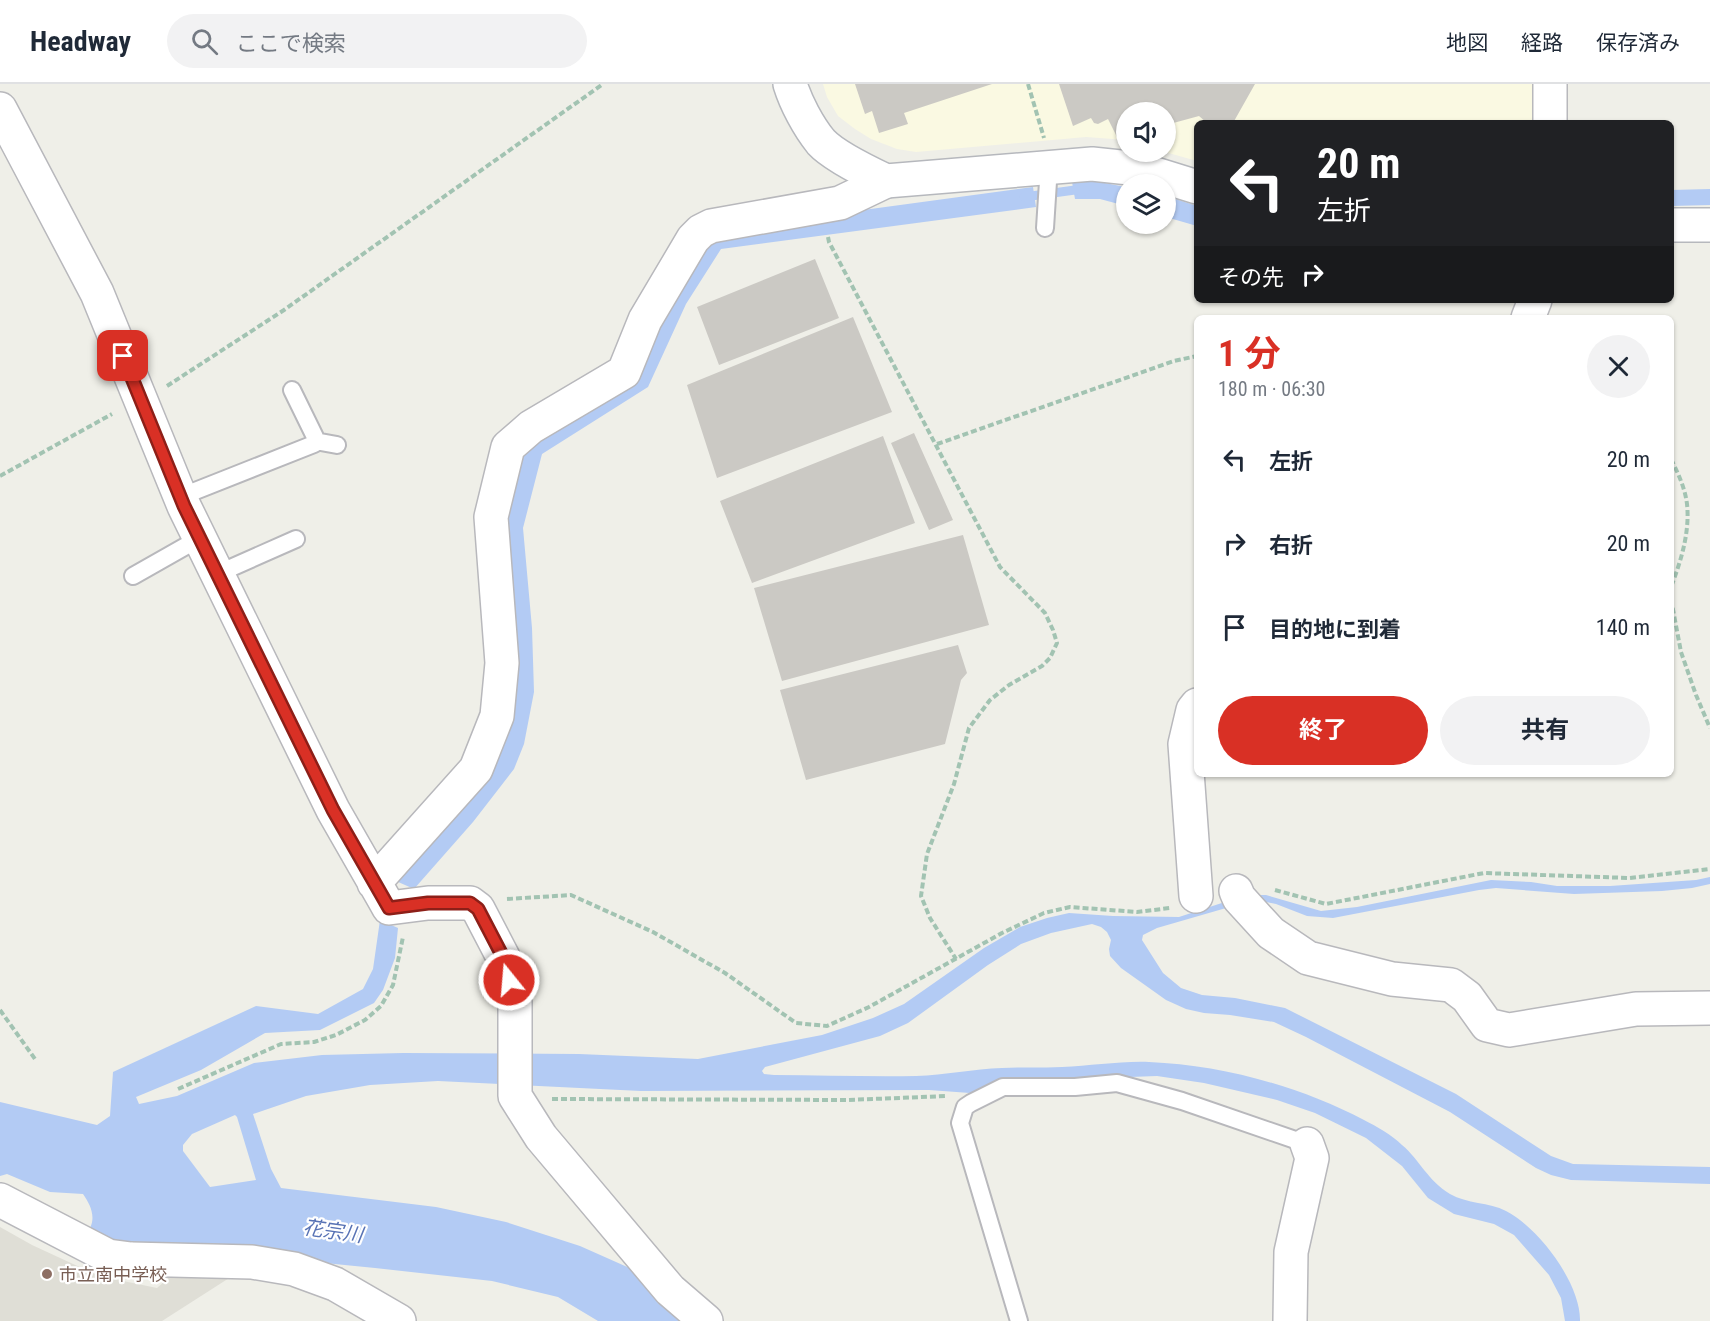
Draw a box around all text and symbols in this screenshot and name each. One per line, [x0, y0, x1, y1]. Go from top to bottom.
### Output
search box [167, 14, 587, 68]
text: Headway [30, 25, 131, 58]
icon: search [188, 25, 221, 58]
text: ここで検索 [236, 31, 346, 56]
text: 地図 [1446, 31, 1488, 55]
text: 経路 [1521, 31, 1563, 55]
text: 保存済み [1596, 31, 1680, 55]
map controls [1116, 102, 1176, 234]
button: sound [1116, 102, 1176, 162]
text: 20 m [1317, 139, 1400, 188]
icon: left [1218, 144, 1296, 222]
button: layers [1116, 174, 1176, 234]
text: 左折 [1317, 195, 1371, 227]
icon: right [1296, 258, 1329, 291]
text: その先 [1218, 265, 1284, 290]
pin [97, 330, 148, 381]
text: 1 分 [1218, 333, 1281, 375]
button: close [1587, 335, 1650, 398]
icon: arrive [106, 339, 139, 372]
text: 180 m · 06:30 [1218, 377, 1325, 401]
icon: left [1218, 443, 1251, 476]
text: 20 m [1607, 447, 1650, 472]
text: 左折 [1269, 449, 1313, 474]
icon: right [1218, 527, 1251, 560]
text: 20 m [1607, 531, 1650, 556]
text: 右折 [1269, 533, 1313, 558]
icon: arrive [1218, 611, 1251, 644]
text: 140 m [1596, 615, 1650, 640]
text: 目的地に到着 [1269, 617, 1401, 642]
button: 終了 [1218, 696, 1428, 765]
button: 共有 [1440, 696, 1650, 765]
position arrow [477, 948, 541, 1012]
water label: 花宗川 [302, 1215, 366, 1247]
place label: 市立南中学校 [59, 1264, 167, 1285]
marker: 市立南中学校 [40, 1267, 54, 1281]

